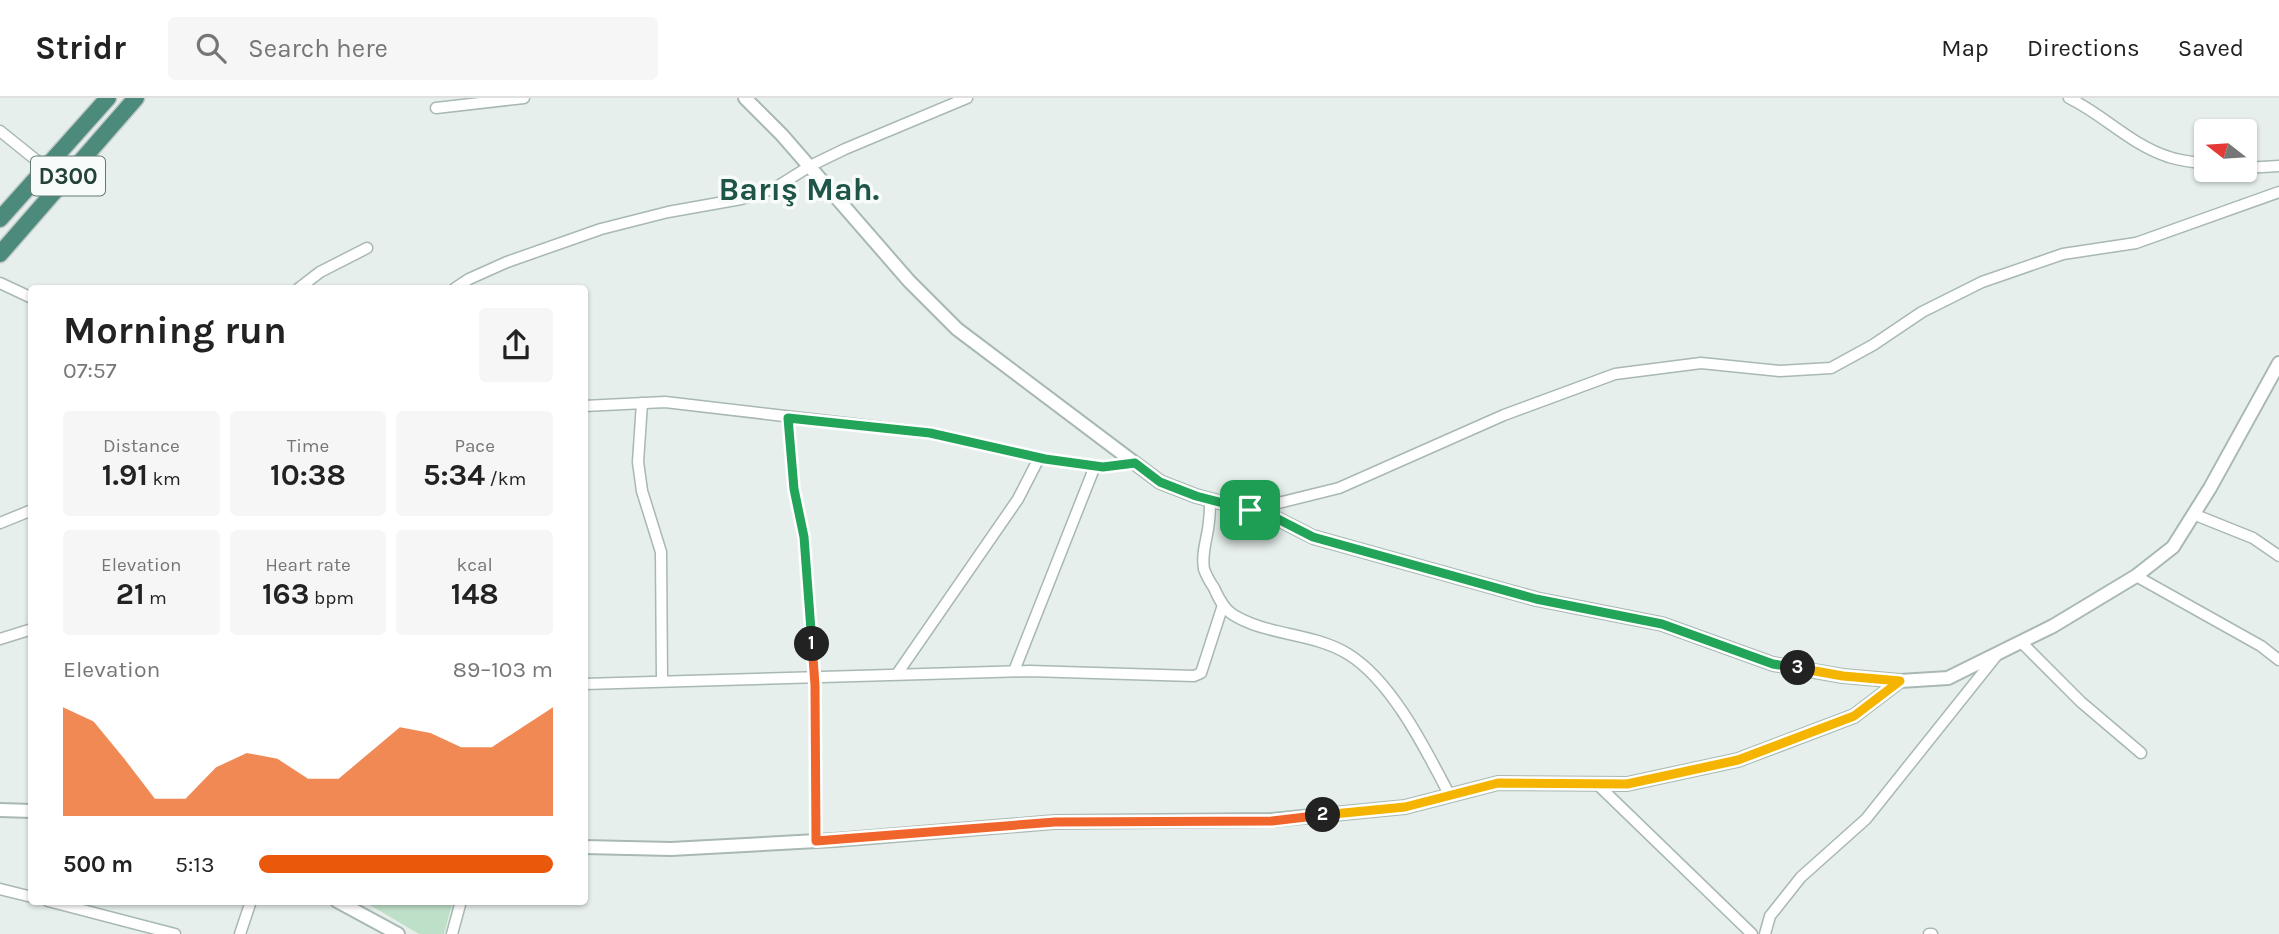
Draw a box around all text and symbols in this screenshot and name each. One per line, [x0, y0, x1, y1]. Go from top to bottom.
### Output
search box [168, 17, 658, 80]
text: Stridr [35, 29, 126, 67]
icon: search [192, 29, 230, 67]
text: Search here [248, 33, 388, 64]
text: Map [1941, 34, 1989, 62]
text: Directions [2027, 34, 2140, 62]
text: Saved [2178, 34, 2244, 62]
north arrow [2194, 119, 2258, 182]
map controls [2194, 119, 2257, 182]
road number: D300 [31, 156, 105, 195]
district label: Barış Mah. [718, 171, 880, 208]
text: Morning run [63, 308, 287, 353]
button: share [479, 308, 553, 382]
text: 07:57 [63, 357, 117, 384]
text: Distance [103, 435, 180, 457]
text: Time [287, 435, 329, 457]
text: Pace [454, 435, 495, 457]
text: 1.91 [102, 457, 148, 493]
text: 10:38 [270, 457, 346, 493]
text: 5:34 [423, 457, 485, 493]
text: km [148, 468, 181, 490]
text: /km [485, 468, 526, 490]
pin [1220, 480, 1280, 540]
icon: arrive [1231, 491, 1269, 529]
text: Elevation [101, 554, 182, 576]
text: Heart rate [265, 554, 351, 576]
text: kcal [457, 554, 493, 576]
text: 21 [116, 576, 145, 612]
text: 163 [262, 576, 309, 612]
text: 148 [451, 576, 499, 612]
text: m [145, 587, 167, 609]
text: bpm [309, 587, 354, 609]
pin: 1 [794, 626, 830, 662]
text: 1 [808, 632, 815, 654]
pin: 3 [1780, 650, 1815, 686]
text: Elevation [63, 656, 160, 683]
text: 89–103 m [453, 656, 553, 683]
text: 3 [1792, 656, 1803, 678]
pin: 2 [1306, 798, 1340, 832]
text: 2 [1317, 803, 1328, 825]
text: 500 m [63, 851, 133, 878]
text: 5:13 [175, 851, 214, 878]

